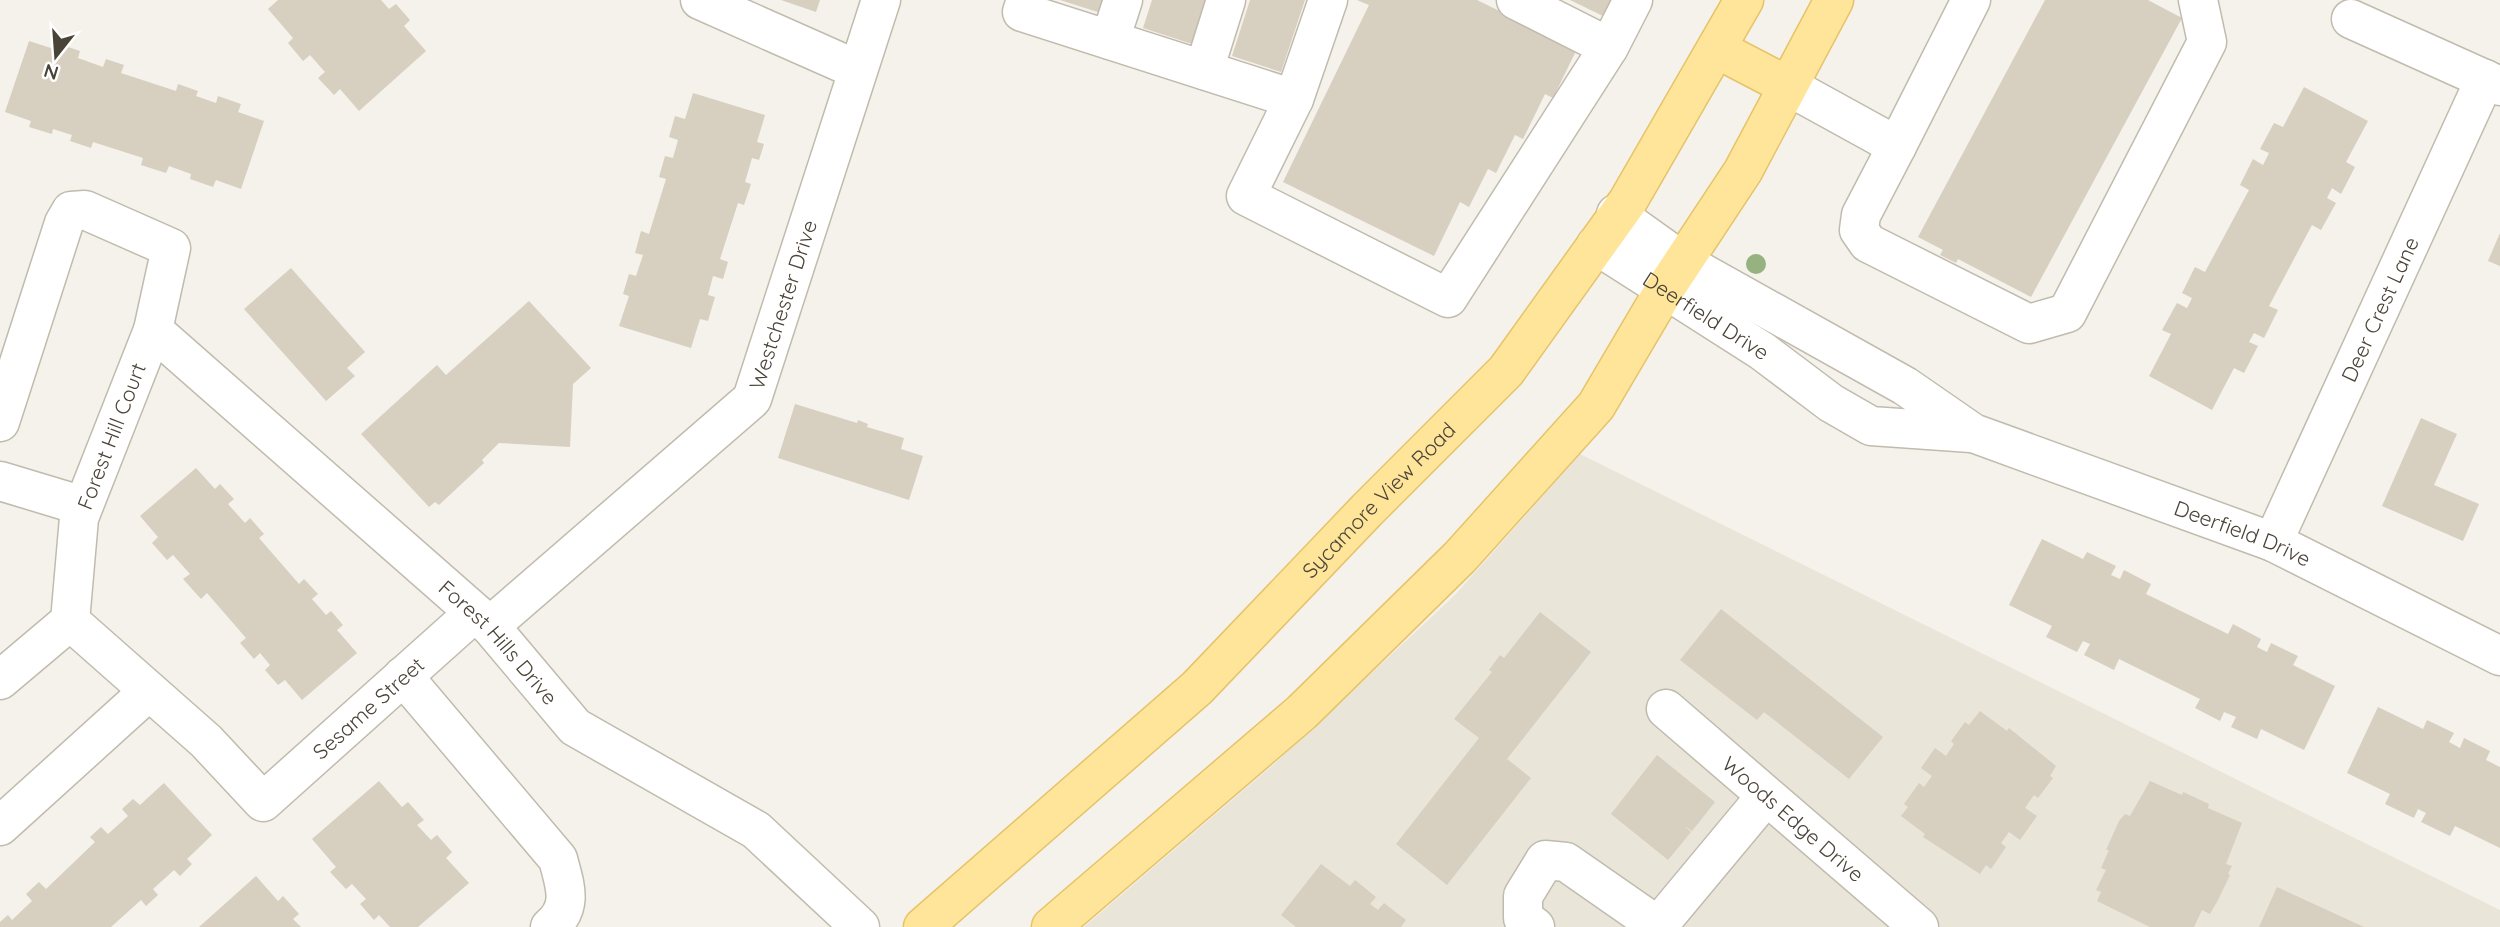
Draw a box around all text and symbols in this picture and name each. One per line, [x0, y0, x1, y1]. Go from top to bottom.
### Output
north arrow [21, 21, 91, 91]
text: N [41, 59, 61, 86]
street label: Westchester Drive [743, 216, 822, 392]
street label: Deer Crest Lane [2335, 233, 2424, 386]
street label: Deerfield Drive [1638, 266, 1775, 365]
street label: Forest Hill Court [71, 359, 151, 513]
street label: Sycamore View Road [1296, 416, 1461, 583]
street label: Deerfield Drive [2171, 494, 2315, 572]
street label: Forest Hills Drive [434, 574, 563, 710]
street label: Sesame Street [307, 651, 429, 764]
street label: Woods Edge Drive [1717, 750, 1870, 887]

